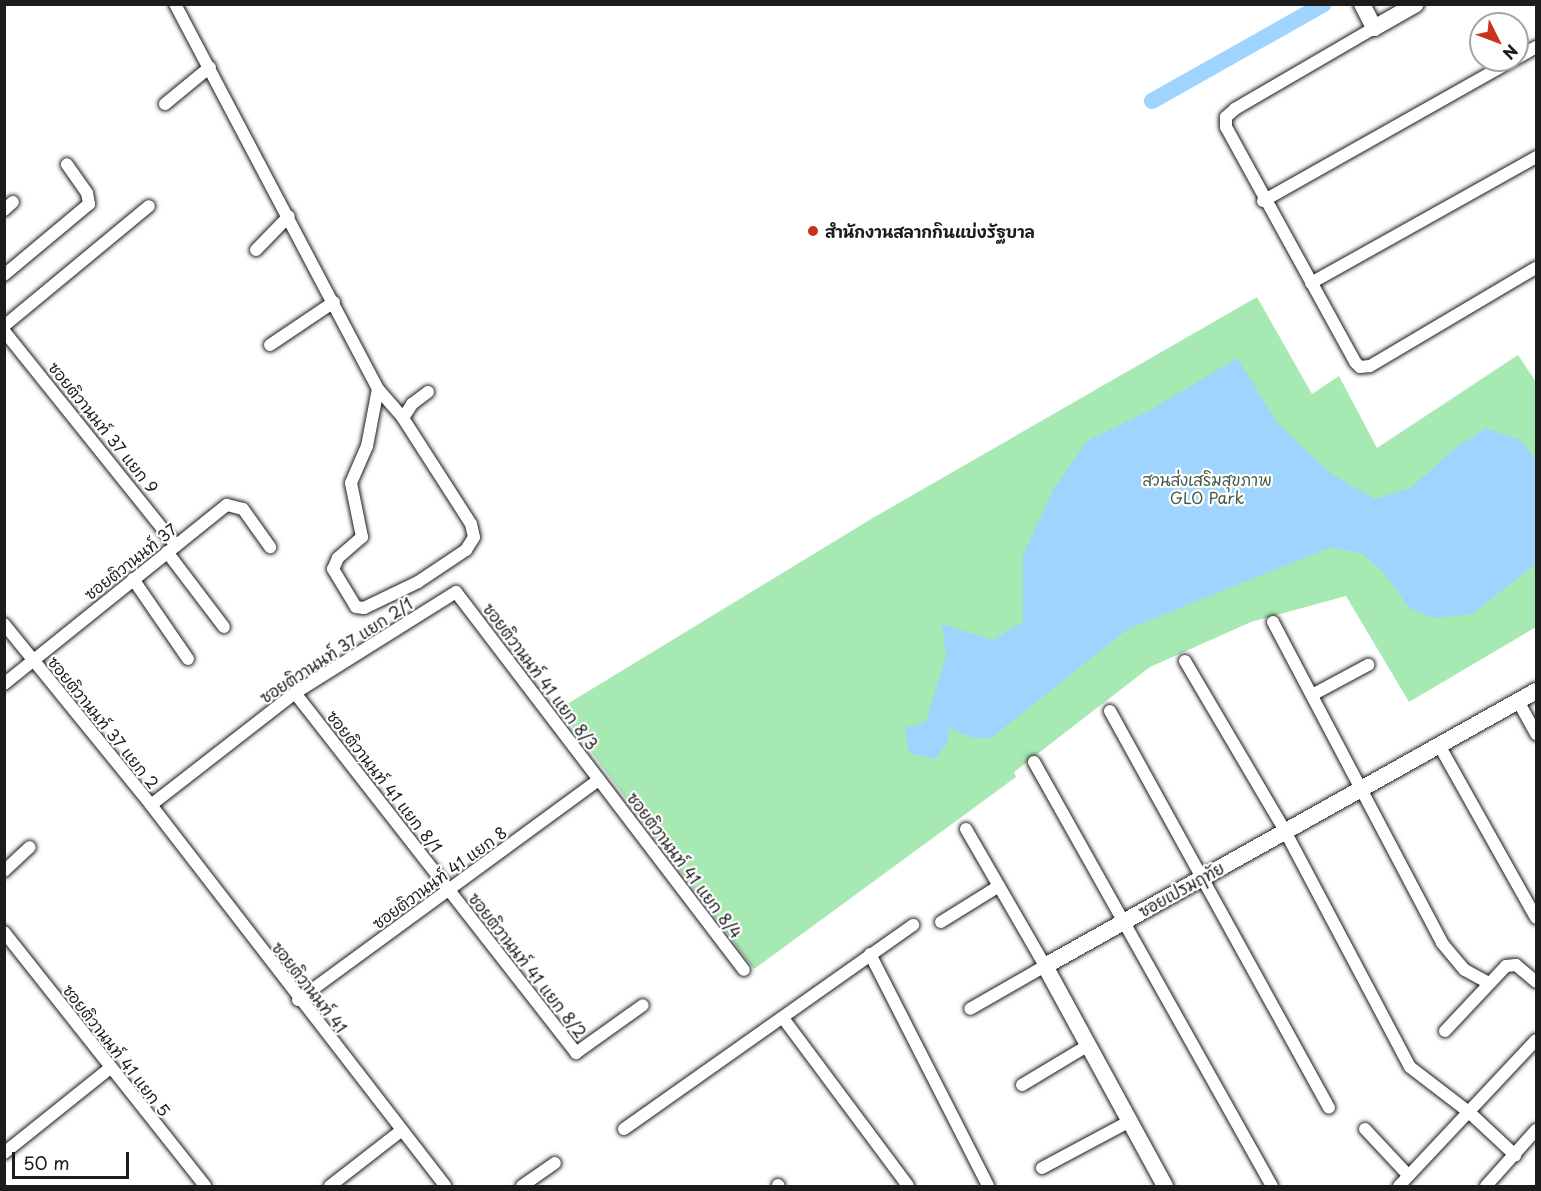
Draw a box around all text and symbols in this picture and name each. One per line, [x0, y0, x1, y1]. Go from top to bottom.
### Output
north arrow [1469, 12, 1529, 72]
text: N [1498, 40, 1524, 65]
place label: สำนักงานสลากกินแบ่งรัฐบาล [825, 221, 1035, 241]
marker: สำนักงานสลากกินแบ่งรัฐบาล [806, 224, 820, 238]
street label: ซอยติวานนท์ 37 แยก 9 [45, 358, 163, 496]
park label: สวนส่งเสริมสุขภาพ GLO Park [1142, 469, 1272, 507]
street label: ซอยติวานนท์ 37 [80, 519, 180, 603]
street label: ซอยติวานนท์ 37 แยก 2/1 [256, 593, 416, 707]
street label: ซอยติวานนท์ 41 แยก 8/3 [480, 599, 602, 753]
street label: ซอยติวานนท์ 37 แยก 2 [45, 652, 163, 792]
street label: ซอยติวานนท์ 41 แยก 8/1 [323, 706, 447, 856]
street label: ซอยติวานนท์ 41 แยก 8/4 [624, 788, 746, 942]
street label: ซอยติวานนท์ 41 แยก 8 [368, 822, 510, 932]
street label: ซอยเปรมฤทัย [1135, 858, 1227, 920]
street label: ซอยติวานนท์ 41 แยก 8/2 [465, 888, 591, 1042]
street label: ซอยติวานนท์ 41 [268, 938, 352, 1036]
street label: ซอยติวานนท์ 41 แยก 5 [60, 980, 174, 1120]
scale bar [15, 1140, 132, 1178]
text: 50 m [23, 1149, 70, 1176]

